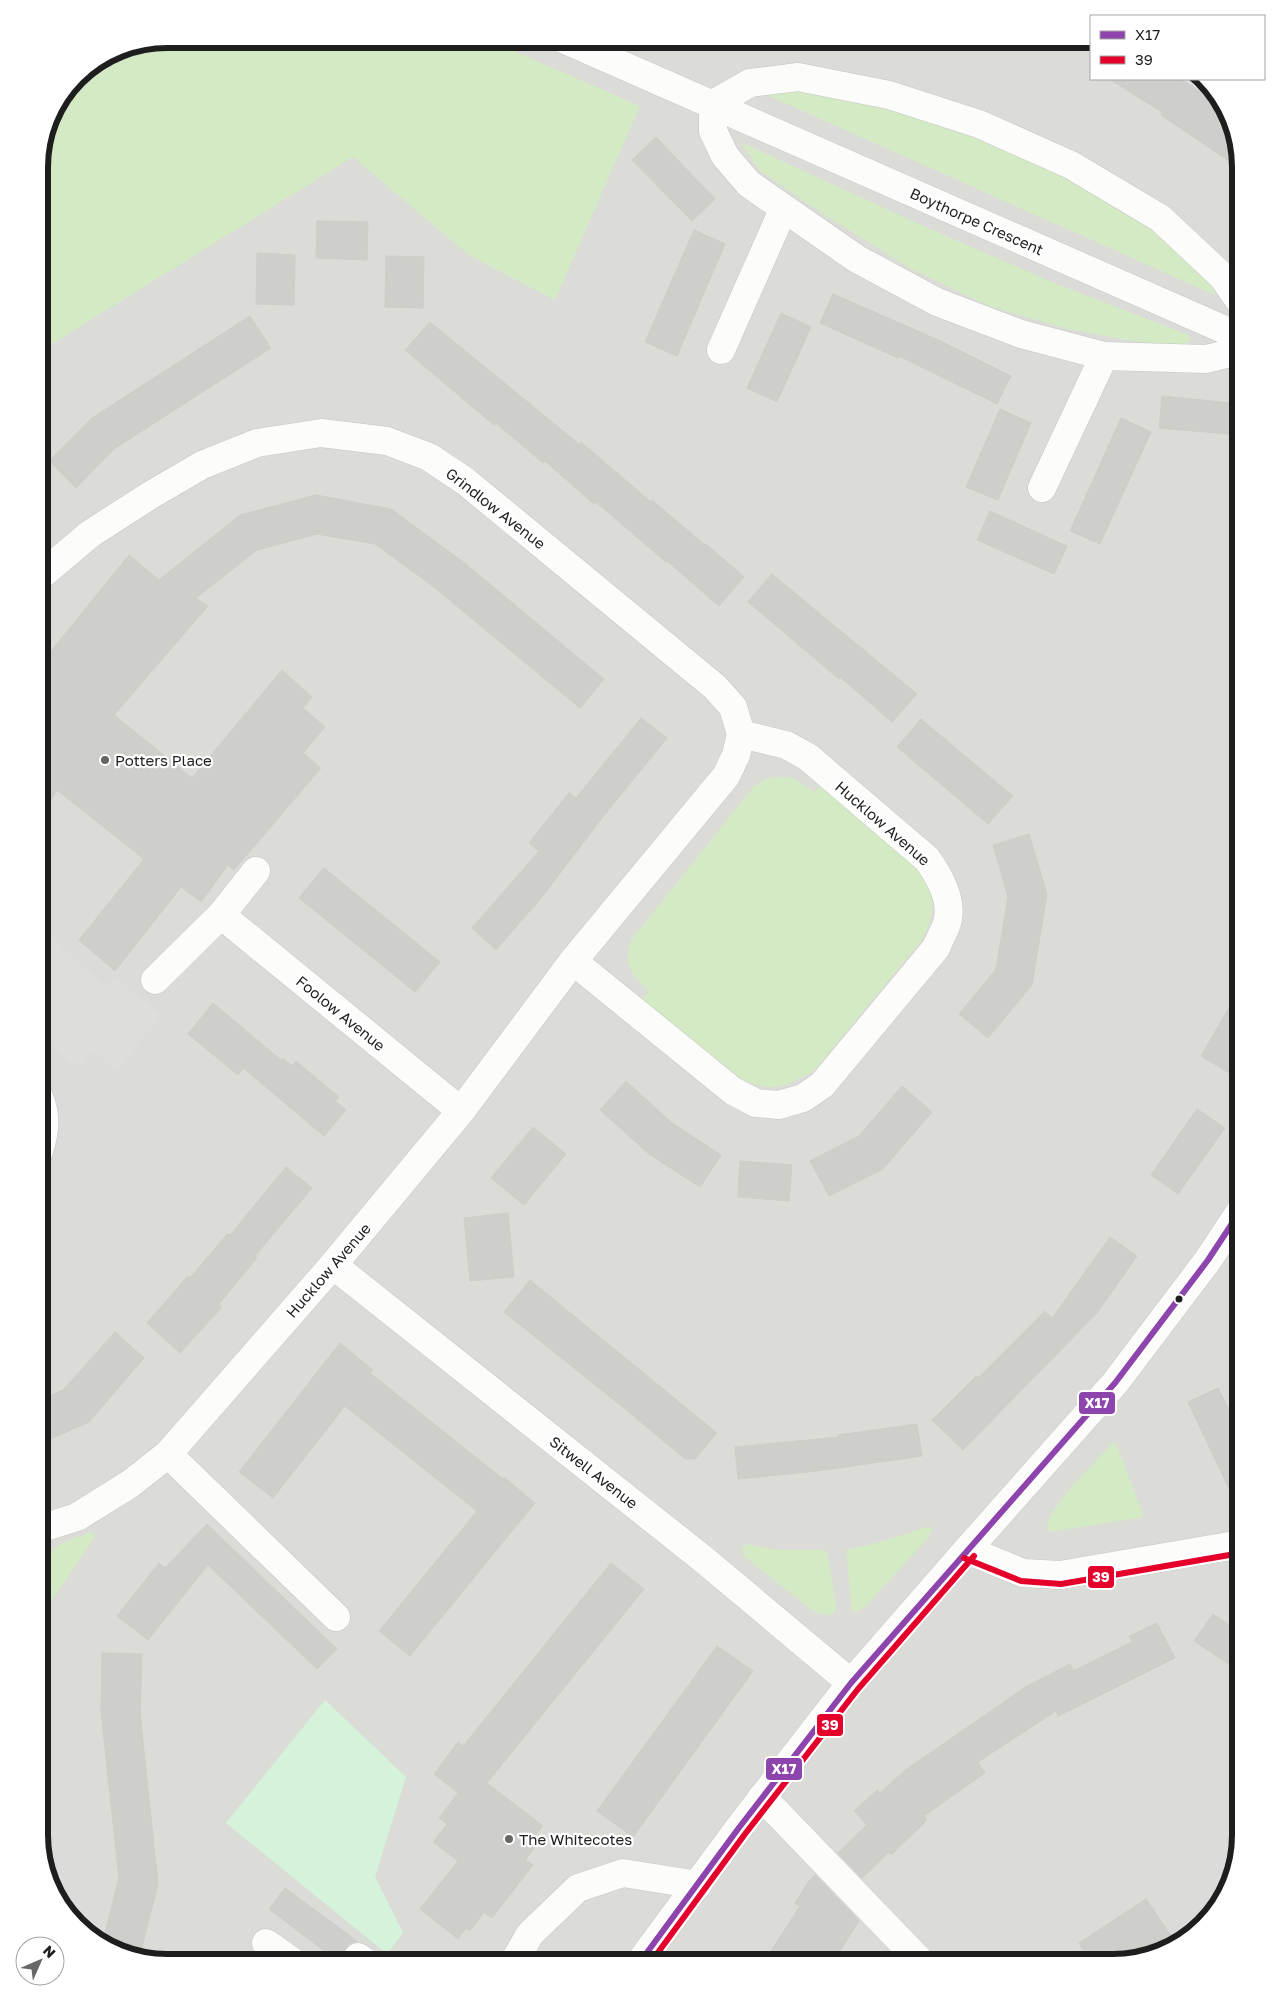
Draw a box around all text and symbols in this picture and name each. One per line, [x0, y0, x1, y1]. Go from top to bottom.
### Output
legend [1090, 15, 1265, 80]
text: X17 [1135, 25, 1160, 43]
text: 39 [1135, 50, 1153, 68]
street label: Boythorpe Crescent [908, 184, 1046, 258]
street label: Grindlow Avenue [443, 464, 550, 553]
place label: Potters Place [115, 751, 212, 769]
marker: Potters Place [99, 754, 111, 766]
street label: Hucklow Avenue [832, 777, 934, 869]
street label: Foolow Avenue [293, 972, 389, 1055]
street label: Hucklow Avenue [282, 1219, 374, 1321]
unlabelled marker [1174, 1294, 1184, 1304]
line badge: X17 [1078, 1391, 1116, 1415]
text: X17 [1085, 1394, 1110, 1411]
street label: Sitwell Avenue [546, 1432, 642, 1512]
line badge: 39 [1087, 1565, 1115, 1589]
text: 39 [1092, 1568, 1110, 1585]
line badge: 39 [816, 1713, 844, 1737]
text: 39 [821, 1716, 839, 1733]
line badge: X17 [765, 1757, 803, 1781]
text: X17 [772, 1760, 797, 1777]
place label: The Whitecotes [519, 1830, 632, 1848]
marker: The Whitecotes [503, 1833, 515, 1845]
north arrow [15, 1936, 65, 1986]
text: N [40, 1942, 59, 1961]

